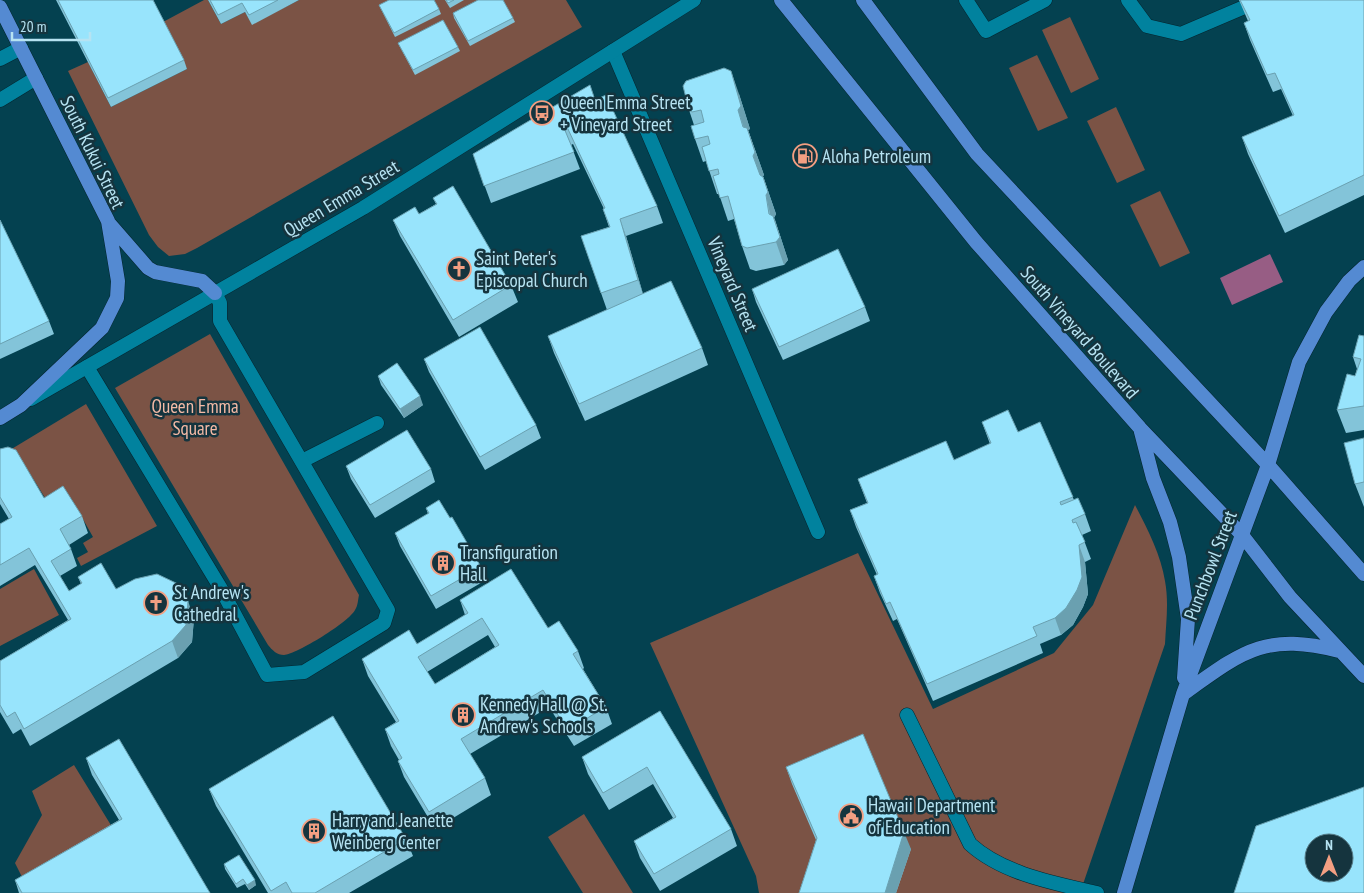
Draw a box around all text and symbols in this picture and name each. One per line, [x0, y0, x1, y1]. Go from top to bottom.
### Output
scale bar [12, 10, 90, 42]
text: 20 m [20, 17, 46, 36]
place label: Queen Emma Street + Vineyard Street [560, 90, 691, 136]
street label: South Kukui Street [55, 92, 131, 213]
bus stop icon: Queen Emma Street + Vineyard Street [529, 100, 555, 126]
fuel station icon: Aloha Petroleum [792, 143, 818, 169]
place label: Aloha Petroleum [822, 144, 931, 168]
street label: Queen Emma Street [279, 154, 404, 242]
street label: Vineyard Street [702, 232, 764, 336]
place label: Saint Peter's Episcopal Church [476, 246, 588, 292]
church icon: Saint Peter's Episcopal Church [446, 256, 472, 282]
street label: South Vineyard Boulevard [1016, 261, 1144, 403]
park label: Queen Emma Square [151, 394, 239, 440]
street label: Punchbowl Street [1178, 506, 1242, 623]
place label: Transfiguration Hall [460, 540, 558, 586]
building icon: Transfiguration Hall [430, 550, 456, 576]
place label: St Andrew's Cathedral [174, 580, 249, 626]
church icon: St Andrew's Cathedral [143, 590, 169, 616]
place label: Kennedy Hall @ St. Andrew's Schools [480, 692, 608, 738]
building icon: Kennedy Hall @ St. Andrew's Schools [450, 702, 476, 728]
place label: Hawaii Department of Education [868, 793, 996, 839]
public building icon: Hawaii Department of Education [838, 803, 864, 829]
place label: Harry and Jeanette Weinberg Center [332, 808, 454, 854]
building icon: Harry and Jeanette Weinberg Center [301, 818, 327, 844]
north arrow [1304, 833, 1354, 883]
text: N [1325, 836, 1333, 854]

